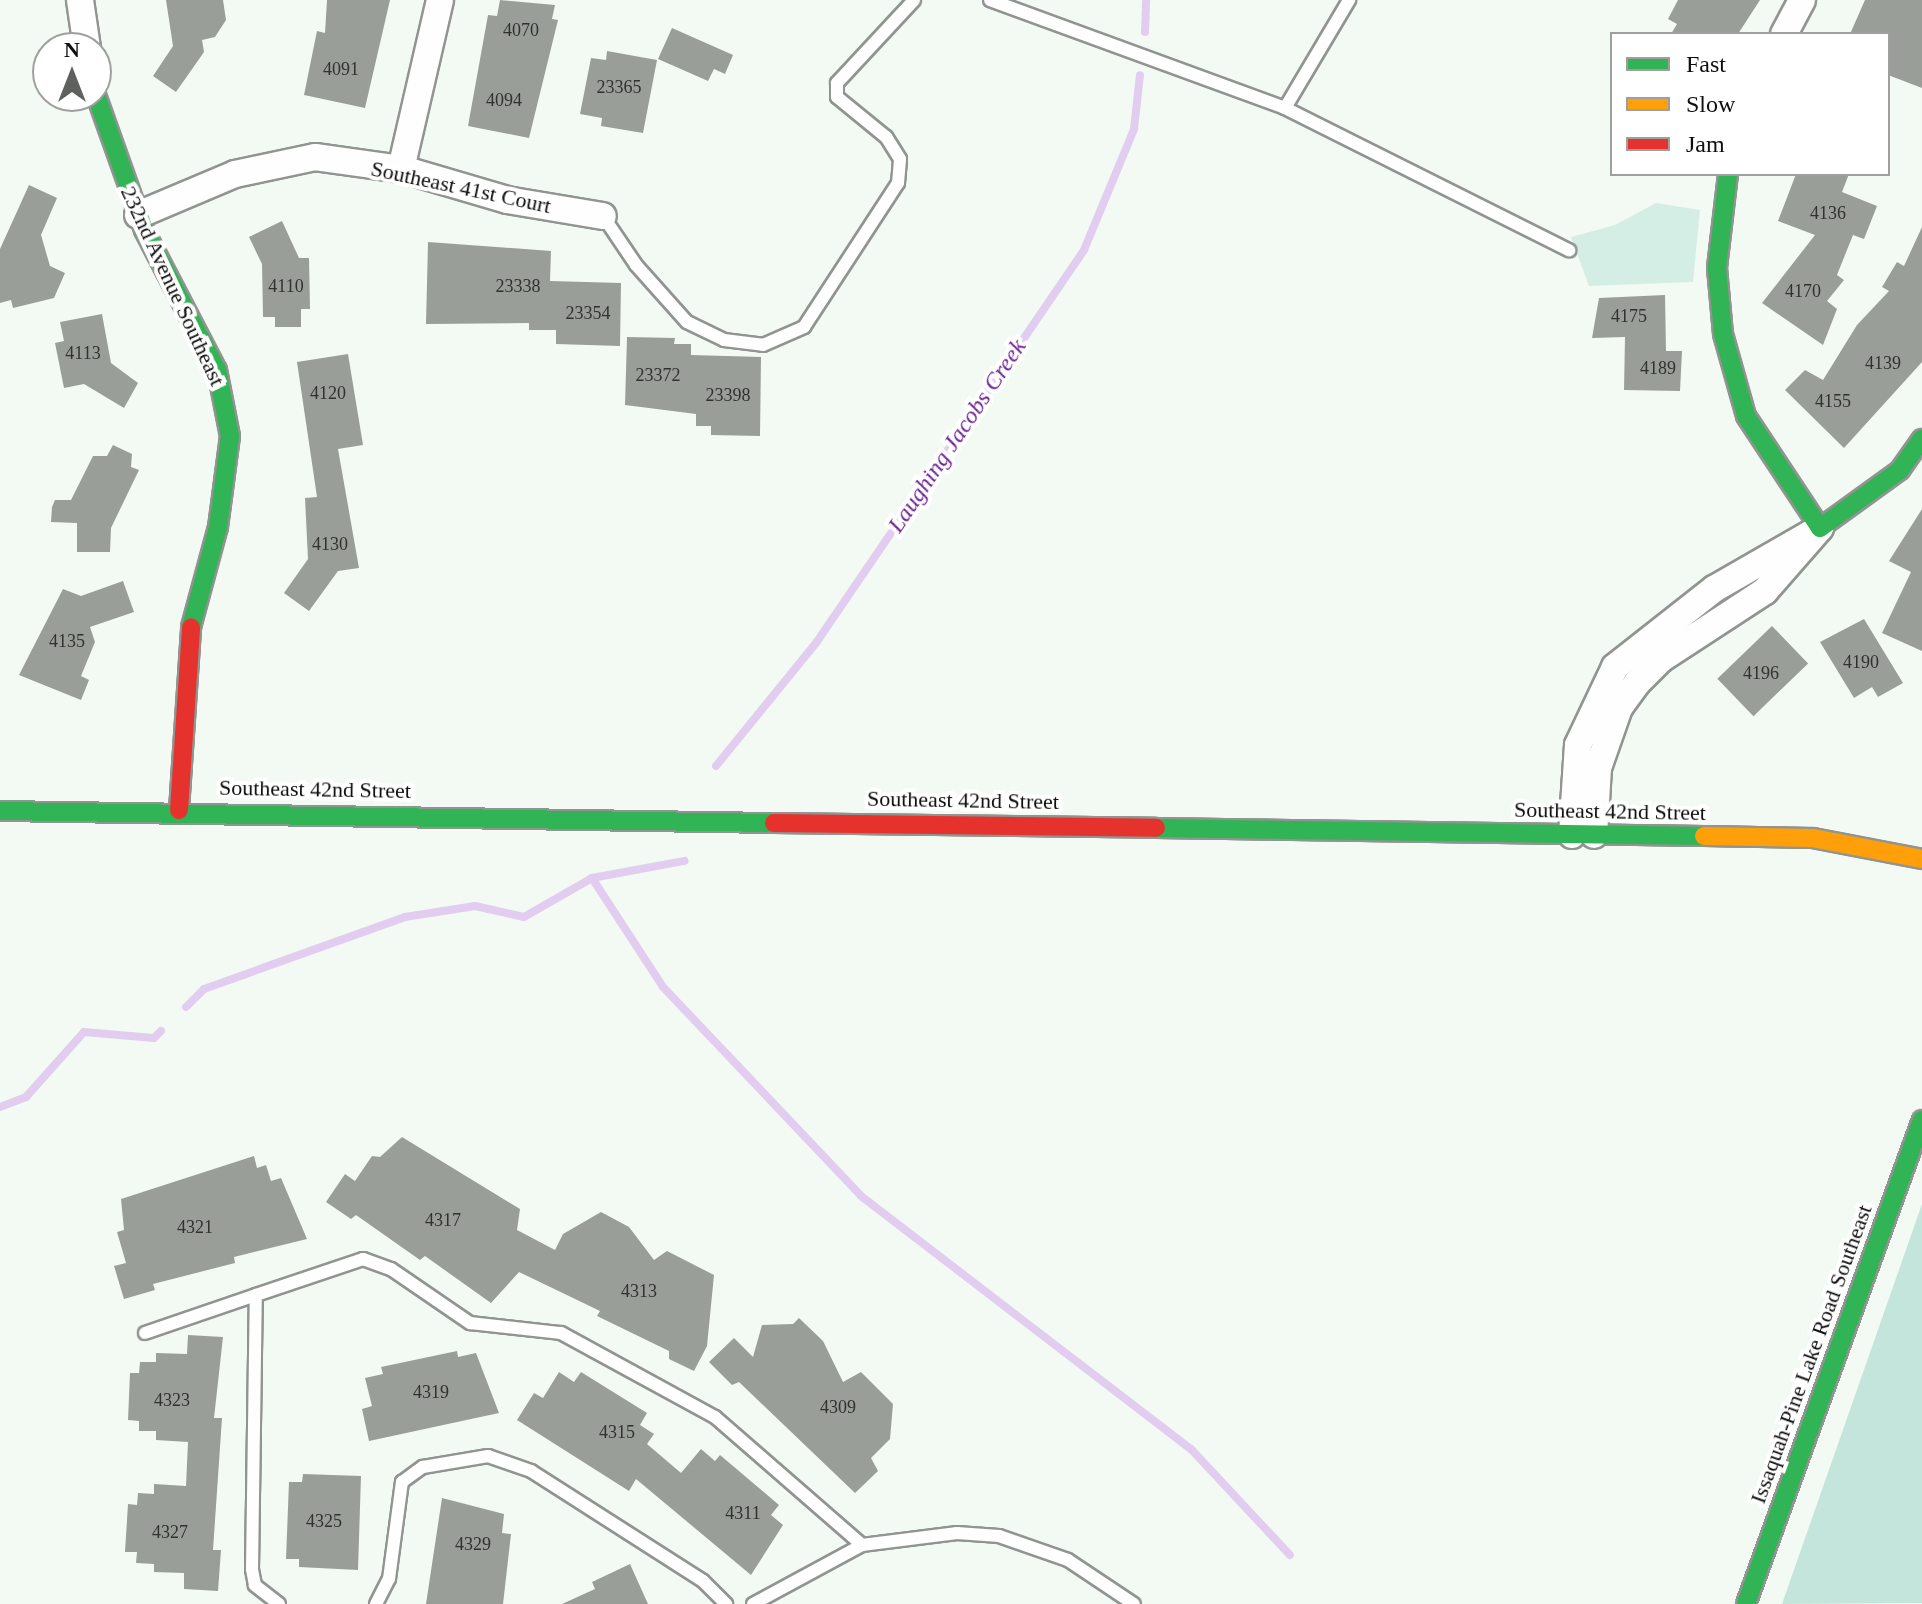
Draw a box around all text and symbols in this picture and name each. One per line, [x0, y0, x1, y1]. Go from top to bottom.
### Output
house number: 4070 [503, 19, 539, 41]
north arrow [32, 32, 112, 112]
legend [1610, 32, 1890, 176]
text: N [64, 37, 80, 62]
text: Fast [1686, 51, 1726, 77]
house number: 4091 [323, 58, 359, 80]
house number: 23365 [596, 76, 642, 98]
house number: 4094 [486, 89, 522, 111]
text: Slow [1686, 91, 1735, 117]
text: Jam [1686, 131, 1725, 157]
street label: Southeast 41st Court [369, 155, 553, 219]
street label: 232nd Avenue Southeast [115, 181, 231, 391]
house number: 4136 [1810, 202, 1846, 224]
house number: 4110 [268, 275, 304, 297]
house number: 23338 [496, 275, 540, 297]
house number: 4170 [1785, 280, 1821, 302]
house number: 23354 [566, 302, 610, 324]
house number: 4175 [1611, 305, 1647, 327]
water label: Laughing Jacobs Creek [882, 334, 1032, 538]
house number: 4113 [65, 342, 101, 364]
house number: 4139 [1865, 352, 1901, 374]
house number: 4189 [1640, 357, 1676, 379]
house number: 23372 [636, 364, 680, 386]
house number: 4120 [310, 382, 346, 404]
house number: 23398 [706, 384, 750, 406]
house number: 4155 [1815, 390, 1851, 412]
house number: 4130 [312, 533, 348, 555]
house number: 4135 [49, 630, 85, 652]
house number: 4190 [1843, 651, 1879, 673]
house number: 4196 [1743, 662, 1779, 684]
street label: Southeast 42nd Street [219, 774, 411, 804]
street label: Southeast 42nd Street [867, 785, 1059, 815]
street label: Southeast 42nd Street [1514, 796, 1706, 826]
street label: Issaquah-Pine Lake Road Southeast [1745, 1201, 1877, 1507]
house number: 4317 [425, 1209, 461, 1231]
house number: 4321 [177, 1216, 213, 1238]
house number: 4313 [621, 1280, 657, 1302]
house number: 4319 [413, 1381, 449, 1403]
house number: 4323 [154, 1389, 190, 1411]
house number: 4309 [820, 1396, 856, 1418]
house number: 4315 [599, 1421, 635, 1443]
house number: 4311 [725, 1502, 761, 1524]
house number: 4325 [306, 1510, 342, 1532]
house number: 4327 [152, 1521, 188, 1543]
house number: 4329 [455, 1533, 491, 1555]

